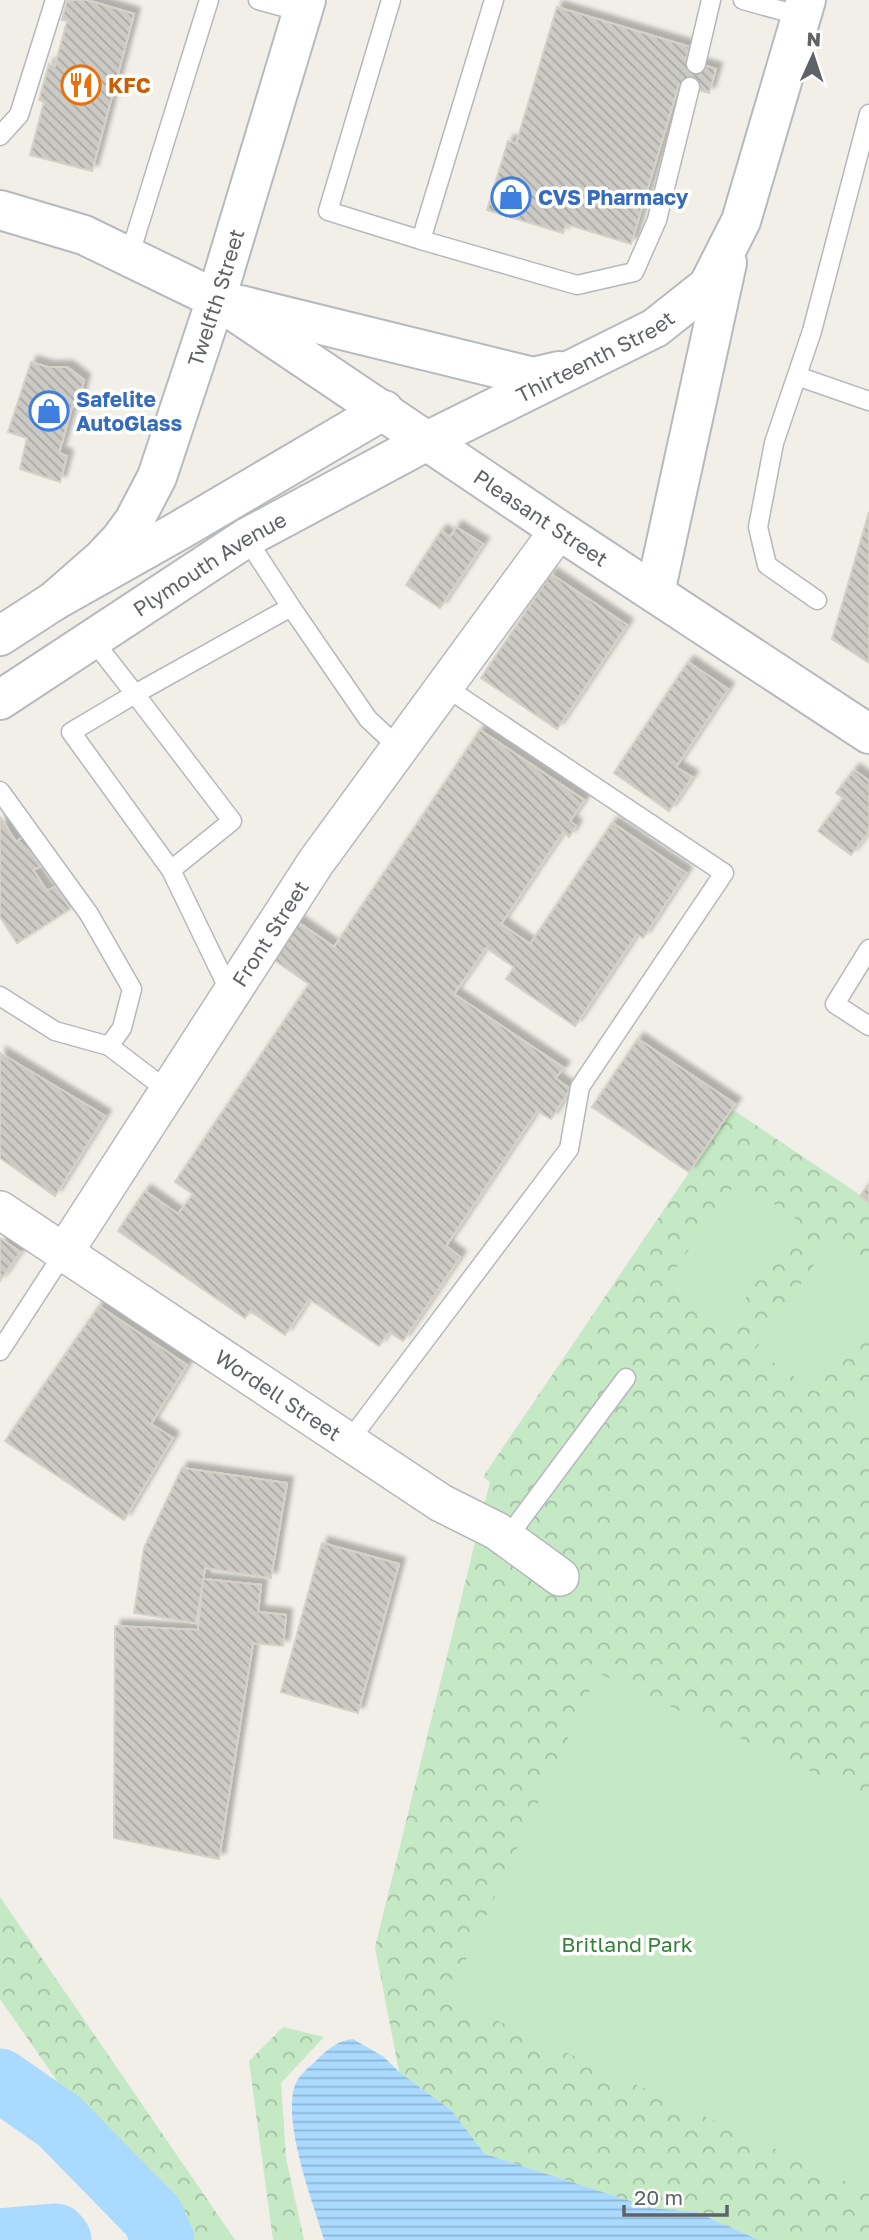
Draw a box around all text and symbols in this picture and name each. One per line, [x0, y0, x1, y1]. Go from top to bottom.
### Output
north arrow [778, 21, 848, 91]
text: N [806, 27, 822, 50]
restaurant icon: KFC [60, 64, 102, 106]
place label: KFC [108, 72, 151, 98]
shop icon: CVS Pharmacy [490, 176, 532, 218]
place label: CVS Pharmacy [538, 184, 689, 210]
street label: Twelfth Street [182, 226, 249, 370]
street label: Thirteenth Street [512, 305, 679, 408]
place label: Safelite AutoGlass [76, 386, 182, 436]
shop icon: Safelite AutoGlass [28, 390, 70, 432]
street label: Pleasant Street [469, 463, 613, 572]
street label: Plymouth Avenue [128, 506, 291, 622]
street label: Front Street [226, 875, 314, 992]
street label: Wordell Street [210, 1344, 346, 1446]
park label: Britland Park [561, 1931, 693, 1957]
scale bar [624, 2174, 727, 2218]
text: 20 m [634, 2184, 683, 2210]

